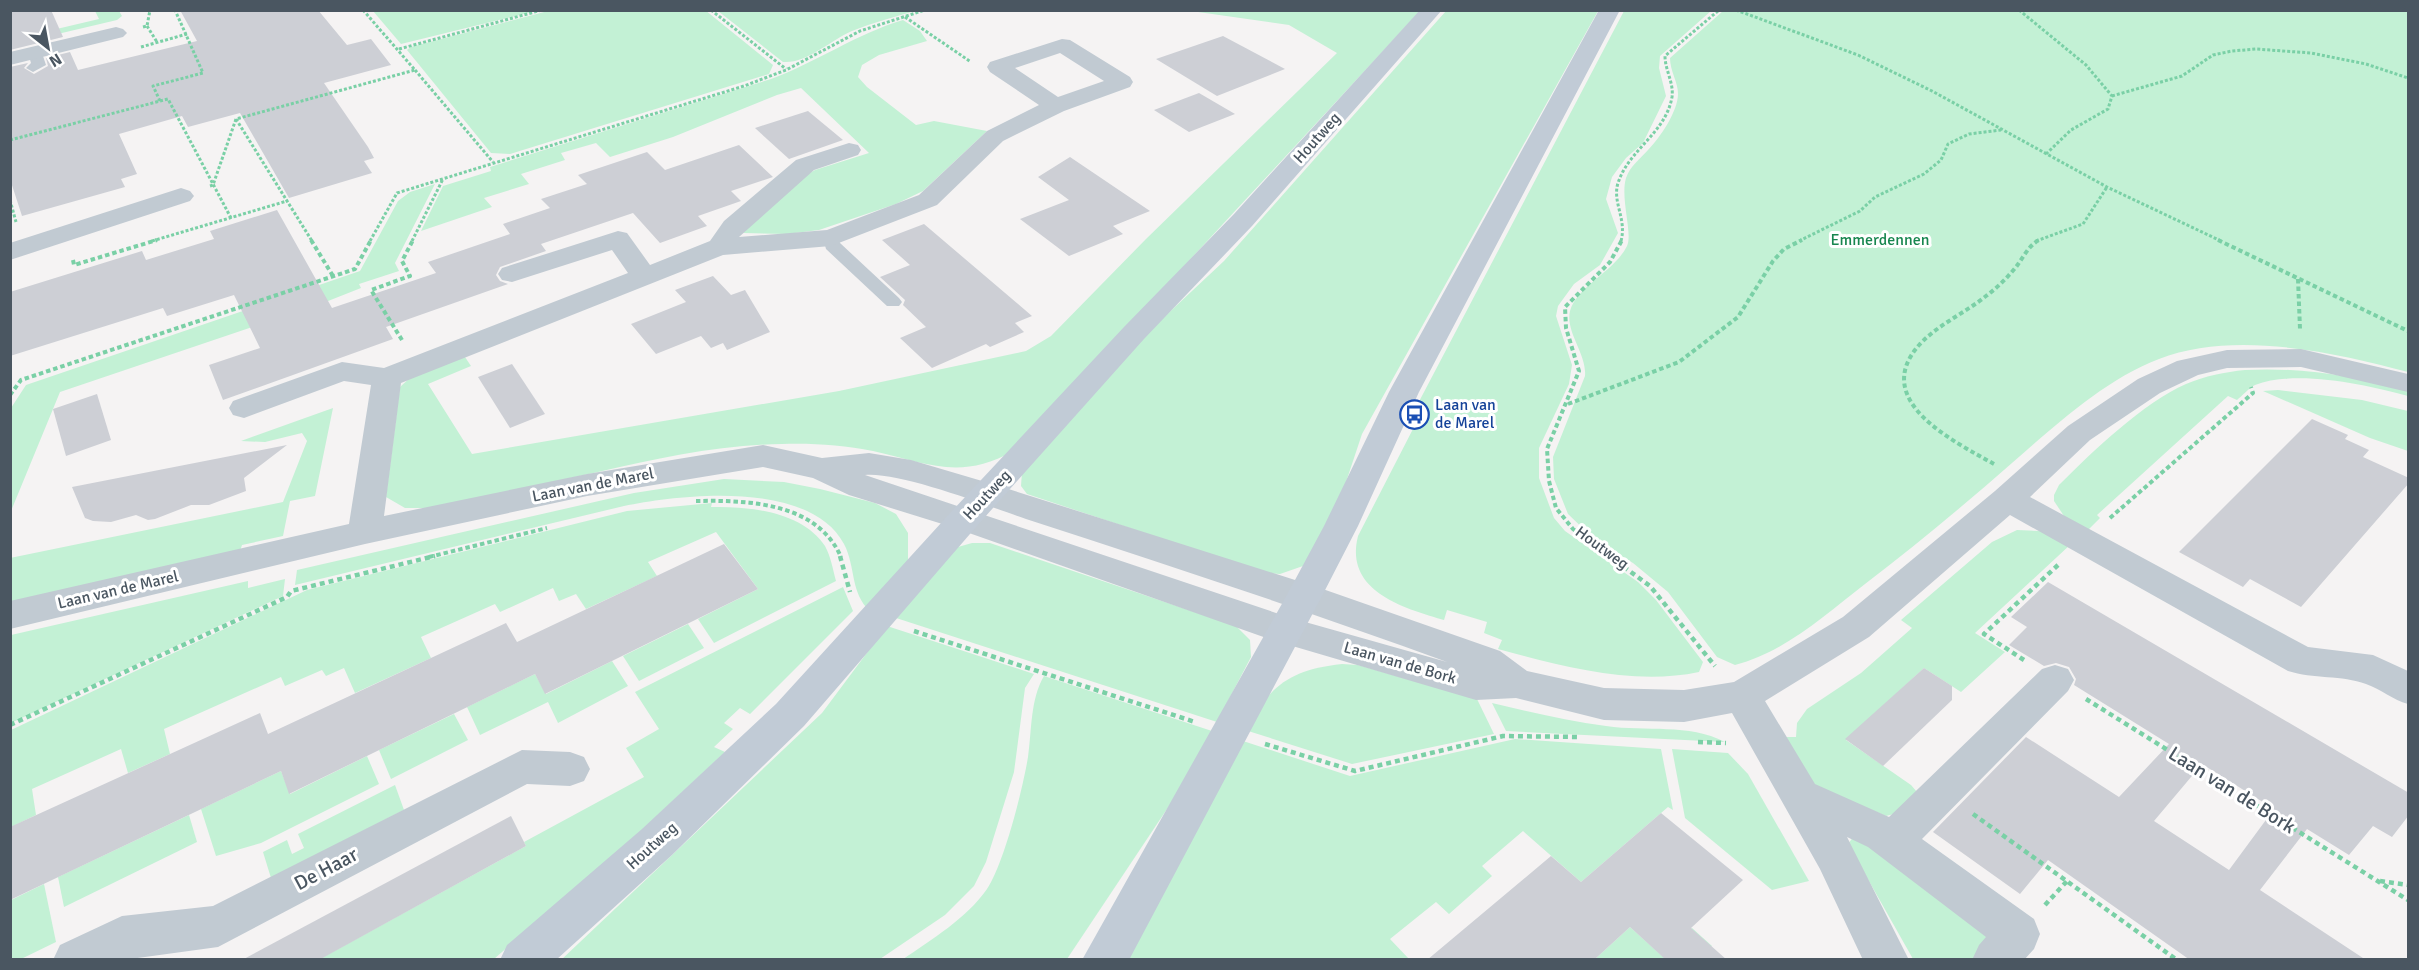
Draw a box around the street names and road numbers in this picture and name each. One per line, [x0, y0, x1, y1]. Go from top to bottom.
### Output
street label: Houtweg [1289, 108, 1345, 168]
street label: Laan van de Marel [530, 463, 656, 507]
street label: Houtweg [959, 466, 1015, 524]
street label: Houtweg [1571, 522, 1633, 574]
street label: Laan van de Marel [56, 566, 181, 614]
street label: Laan van de Bork [1341, 637, 1459, 689]
street label: Laan van de Bork [2164, 741, 2300, 839]
street label: Houtweg [622, 818, 682, 874]
street label: De Haar [290, 842, 363, 896]

